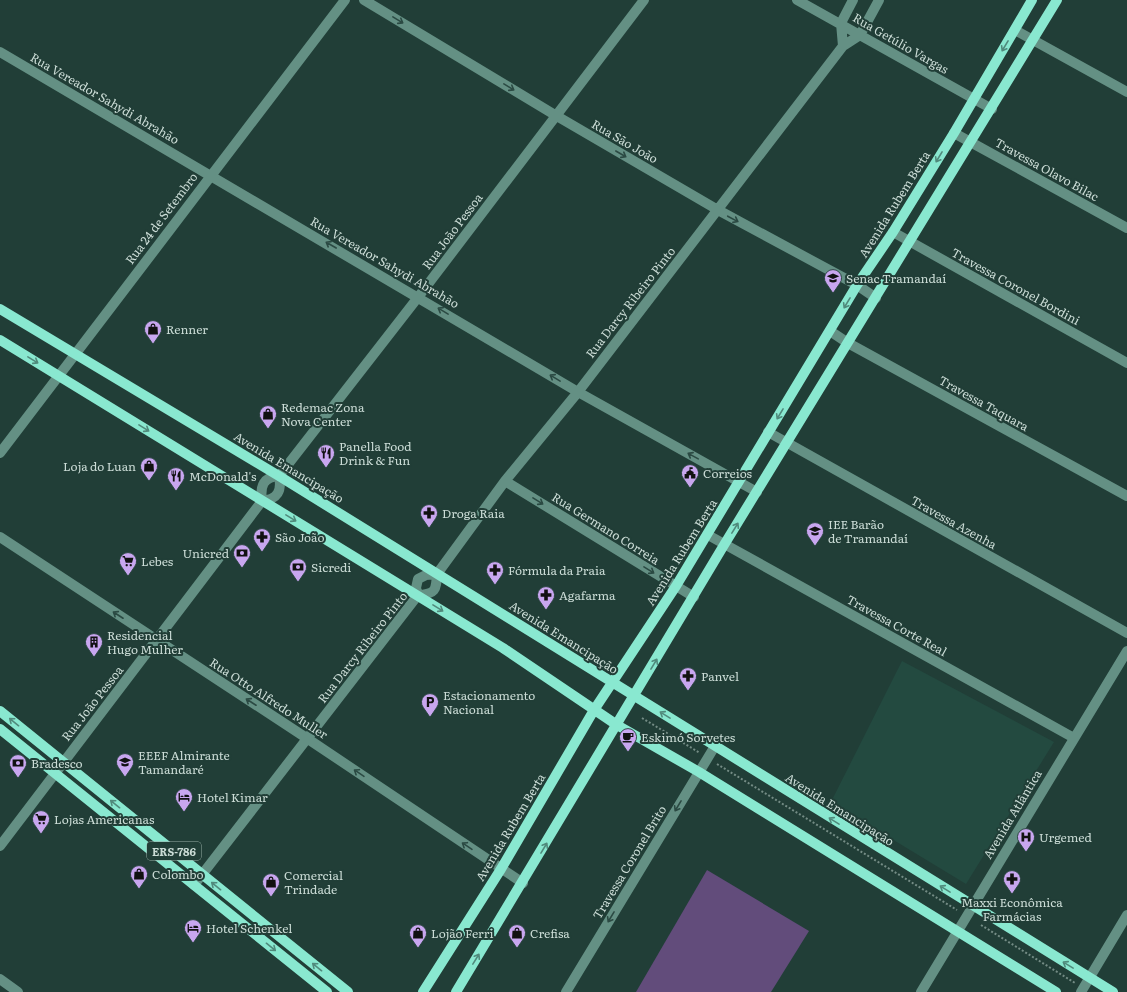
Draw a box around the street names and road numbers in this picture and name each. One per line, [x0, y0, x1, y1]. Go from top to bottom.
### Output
street label: Rua Getúlio Vargas [850, 8, 953, 78]
street label: Rua Vereador Sahydi Abrahão [27, 48, 183, 148]
street label: Rua São João [588, 115, 662, 167]
street label: Travessa Olavo Bilac [992, 133, 1102, 205]
street label: Avenida Rubem Berta [854, 147, 934, 261]
street label: Rua 24 de Setembro [120, 168, 202, 268]
street label: Rua João Pessoa [417, 189, 487, 273]
street label: Rua Vereador Sahydi Abrahão [307, 212, 463, 312]
street label: Rua Darcy Ribeiro Pinto [581, 243, 679, 361]
street label: Travessa Coronel Bordini [948, 243, 1084, 329]
street label: Travessa Taquara [936, 371, 1033, 435]
street label: Avenida Emancipação [231, 427, 347, 507]
street label: Rua Germano Correia [549, 488, 664, 569]
street label: Travessa Azenha [908, 491, 1001, 553]
street label: Avenida Rubem Berta [641, 495, 721, 609]
street label: Rua Darcy Ribeiro Pinto [313, 588, 411, 706]
street label: Travessa Corte Real [844, 590, 950, 660]
street label: Avenida Emancipação [506, 596, 622, 678]
street label: Rua Otto Alfredo Muller [206, 653, 332, 743]
street label: Rua João Pessoa [57, 661, 128, 745]
street label: Avenida Atlântica [978, 766, 1046, 862]
street label: Avenida Emancipação [782, 768, 898, 850]
street label: Avenida Rubem Berta [471, 769, 550, 884]
street label: Travessa Coronel Brito [588, 802, 670, 922]
road number: ERS-786 [147, 842, 201, 860]

